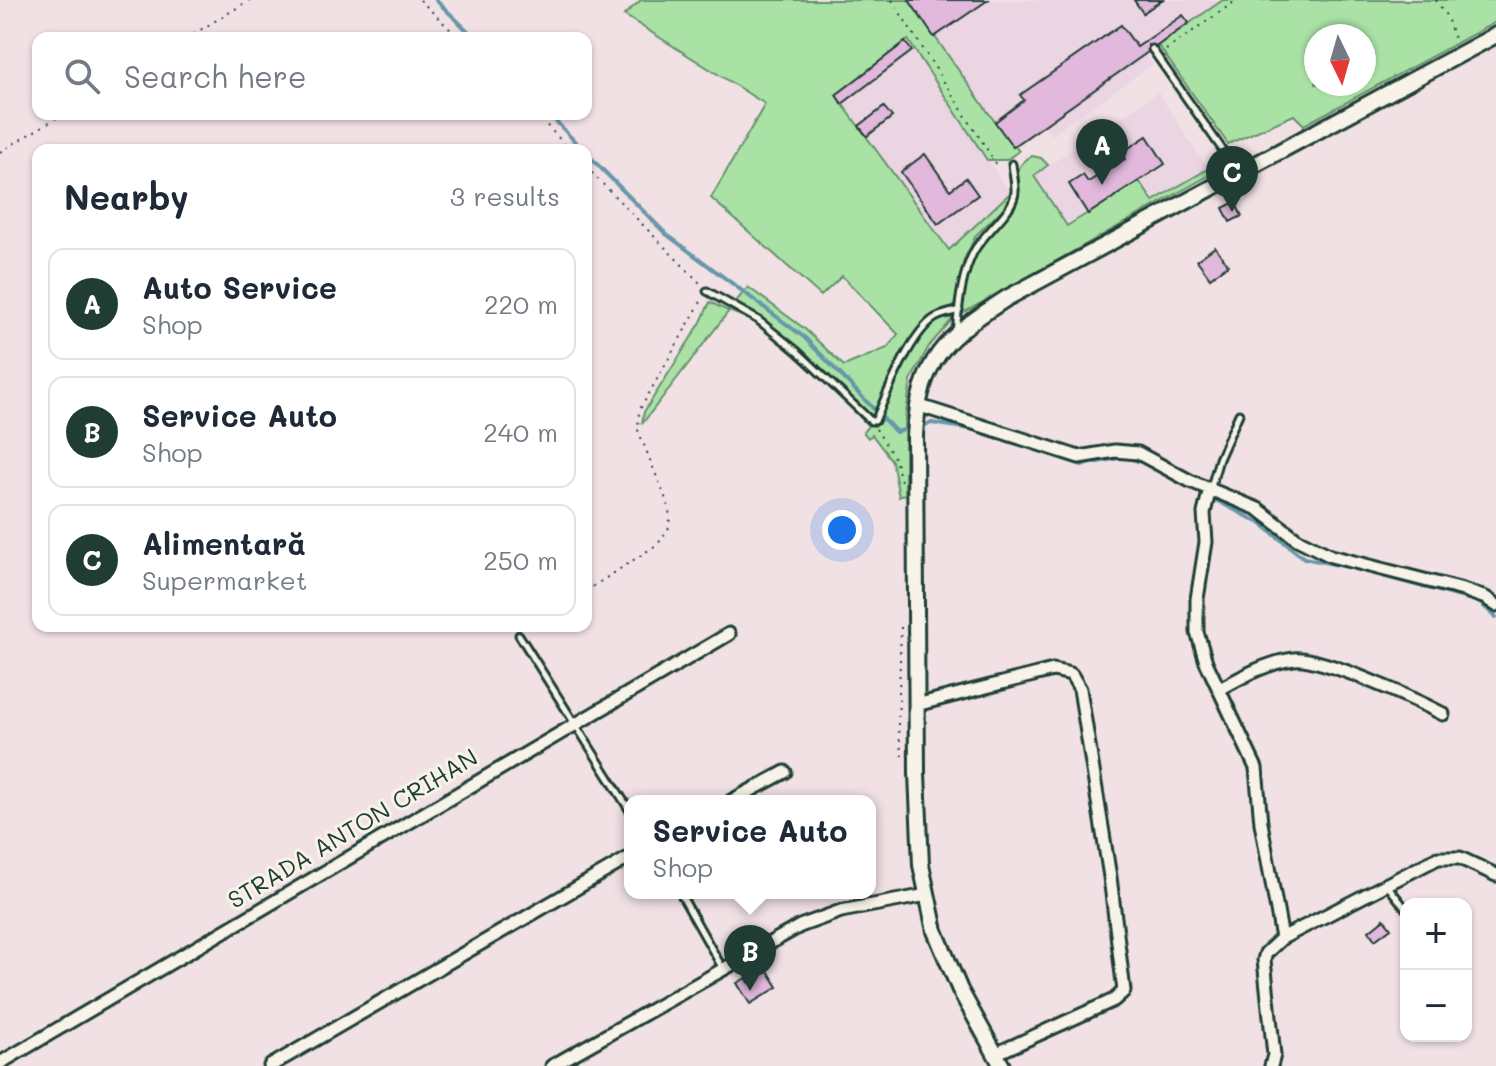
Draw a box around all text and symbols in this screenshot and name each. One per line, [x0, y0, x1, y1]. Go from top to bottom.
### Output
north arrow [1304, 24, 1376, 96]
search box [32, 32, 592, 120]
icon: search [60, 54, 104, 98]
text: Search here [124, 56, 307, 96]
pin: A [1076, 119, 1128, 185]
pin: C [1206, 146, 1258, 212]
text: Nearby [64, 174, 189, 219]
text: 3 results [450, 179, 560, 213]
text: Auto Service [142, 267, 337, 307]
text: A [83, 287, 101, 321]
text: 220 m [484, 287, 558, 321]
text: Shop [142, 307, 203, 341]
text: Service Auto [142, 395, 337, 435]
text: B [83, 415, 101, 449]
text: 240 m [483, 415, 558, 449]
text: Shop [142, 435, 203, 469]
your location [822, 510, 862, 550]
text: Alimentară [142, 523, 306, 563]
text: C [82, 543, 102, 577]
text: 250 m [483, 543, 558, 577]
text: Supermarket [142, 563, 307, 597]
street label: STRADA ANTON CRIHAN [222, 741, 483, 915]
popup [624, 795, 876, 899]
text: Service Auto [653, 810, 847, 850]
text: Shop [653, 850, 713, 884]
map controls [1400, 898, 1472, 1042]
button: + [1400, 898, 1472, 970]
pin: B [724, 925, 776, 991]
button: − [1400, 970, 1472, 1042]

